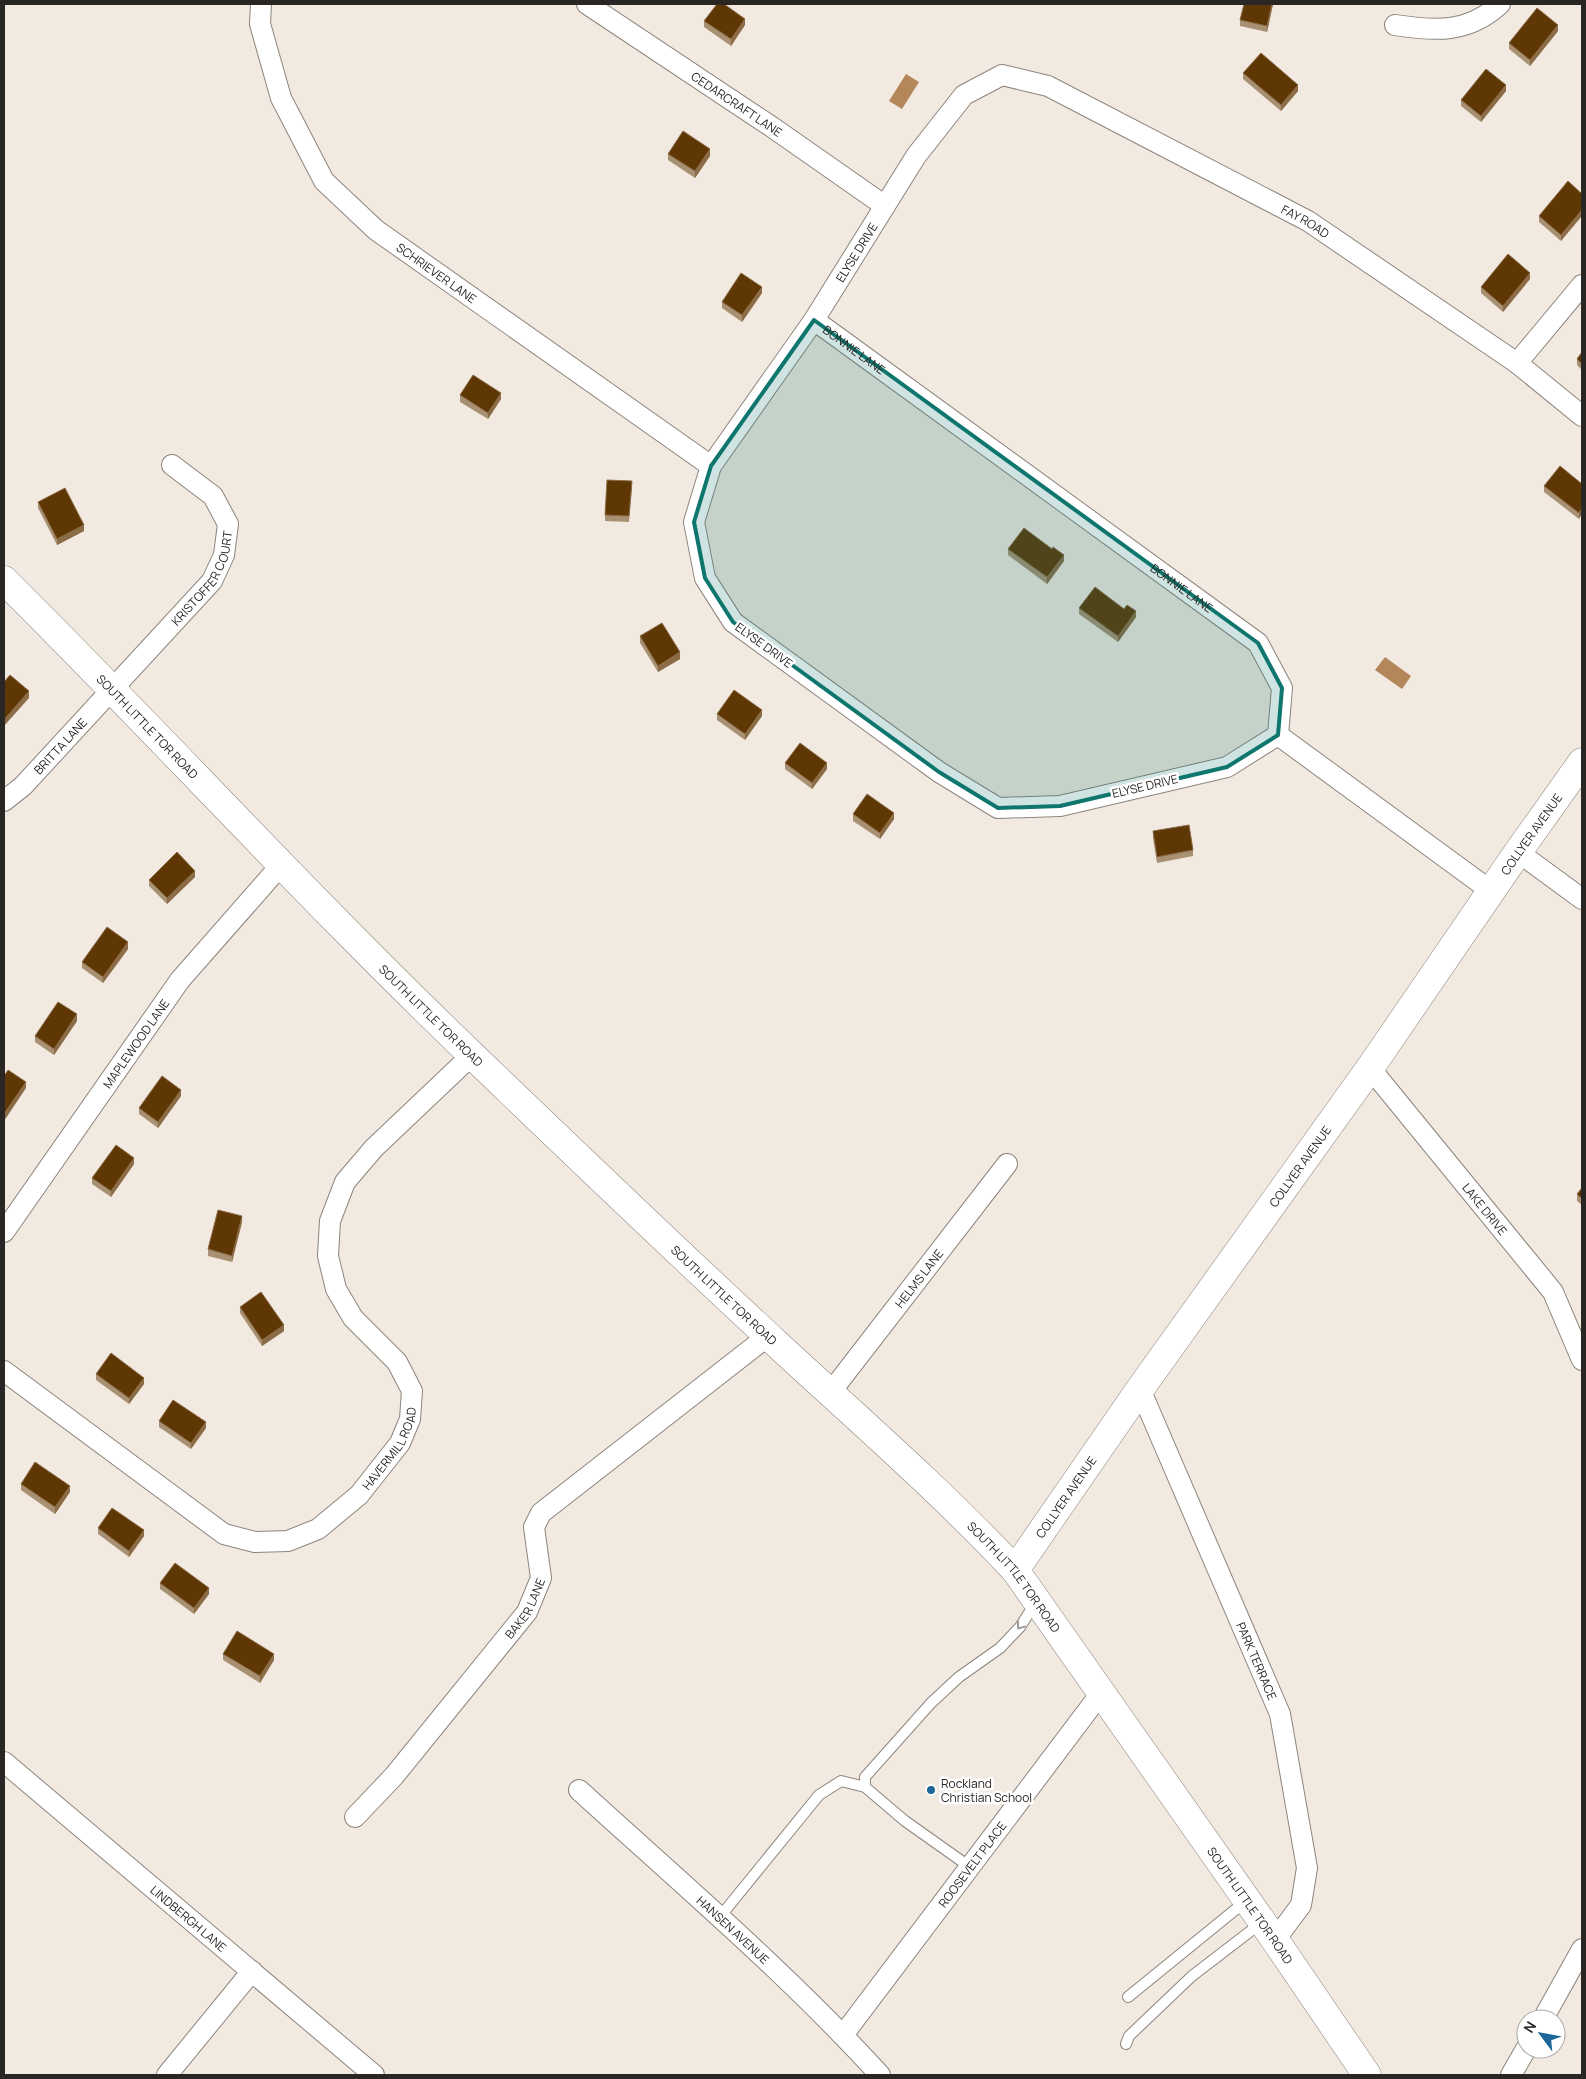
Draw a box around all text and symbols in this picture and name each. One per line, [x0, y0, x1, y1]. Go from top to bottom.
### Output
street label: CEDARCRAFT LANE [688, 67, 786, 140]
street label: FAY ROAD [1279, 200, 1333, 242]
street label: ELYSE DRIVE [831, 219, 881, 285]
street label: SCHRIEVER LANE [393, 239, 480, 307]
street label: BONNIE LANE [820, 321, 889, 378]
street label: KRISTOFFER COURT [167, 529, 236, 629]
street label: BONNIE LANE [1147, 559, 1217, 616]
street label: ELYSE DRIVE [732, 618, 796, 672]
street label: SOUTH LITTLE TOR ROAD [93, 670, 202, 782]
street label: BRITTA LANE [30, 714, 91, 778]
street label: ELYSE DRIVE [1110, 770, 1180, 802]
street label: COLLYER AVENUE [1496, 790, 1566, 878]
street label: SOUTH LITTLE TOR ROAD [376, 960, 487, 1070]
street label: MAPLEWOOD LANE [98, 995, 173, 1092]
street label: COLLYER AVENUE [1265, 1122, 1335, 1210]
street label: LAKE DRIVE [1459, 1179, 1512, 1239]
street label: SOUTH LITTLE TOR ROAD [668, 1241, 781, 1349]
street label: HELMS LANE [891, 1245, 947, 1311]
street label: HAVERMILL ROAD [358, 1406, 419, 1493]
street label: COLLYER AVENUE [1031, 1452, 1100, 1541]
street label: SOUTH LITTLE TOR ROAD [964, 1517, 1065, 1636]
street label: BAKER LANE [500, 1575, 549, 1642]
street label: PARK TERRACE [1233, 1619, 1281, 1703]
one-way arrow [1017, 1620, 1026, 1630]
place label: Rockland Christian School [941, 1775, 1032, 1806]
marker: Rockland Christian School [925, 1784, 937, 1796]
street label: ROOSEVELT PLACE [934, 1818, 1010, 1911]
street label: SOUTH LITTLE TOR ROAD [1204, 1843, 1297, 1967]
street label: LINDBERGH LANE [147, 1881, 231, 1956]
street label: HANSEN AVENUE [693, 1892, 773, 1968]
north arrow [1516, 2009, 1566, 2059]
text: N [1519, 2018, 1540, 2036]

